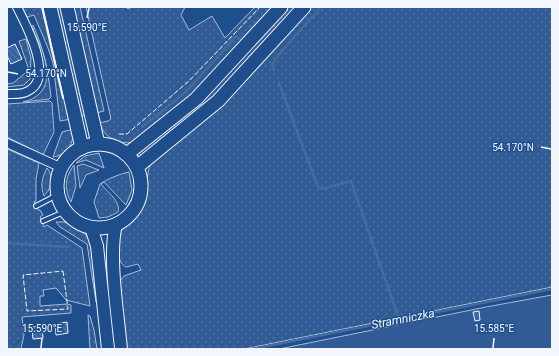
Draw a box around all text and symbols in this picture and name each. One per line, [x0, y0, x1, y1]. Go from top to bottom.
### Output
text: 15.590°E [67, 22, 107, 33]
text: 54.170°N [25, 68, 67, 79]
text: 54.170°N [492, 142, 534, 153]
water label: Stramniczka [370, 306, 436, 332]
text: 15.590°E [22, 323, 62, 334]
text: 15.585°E [474, 323, 514, 334]

